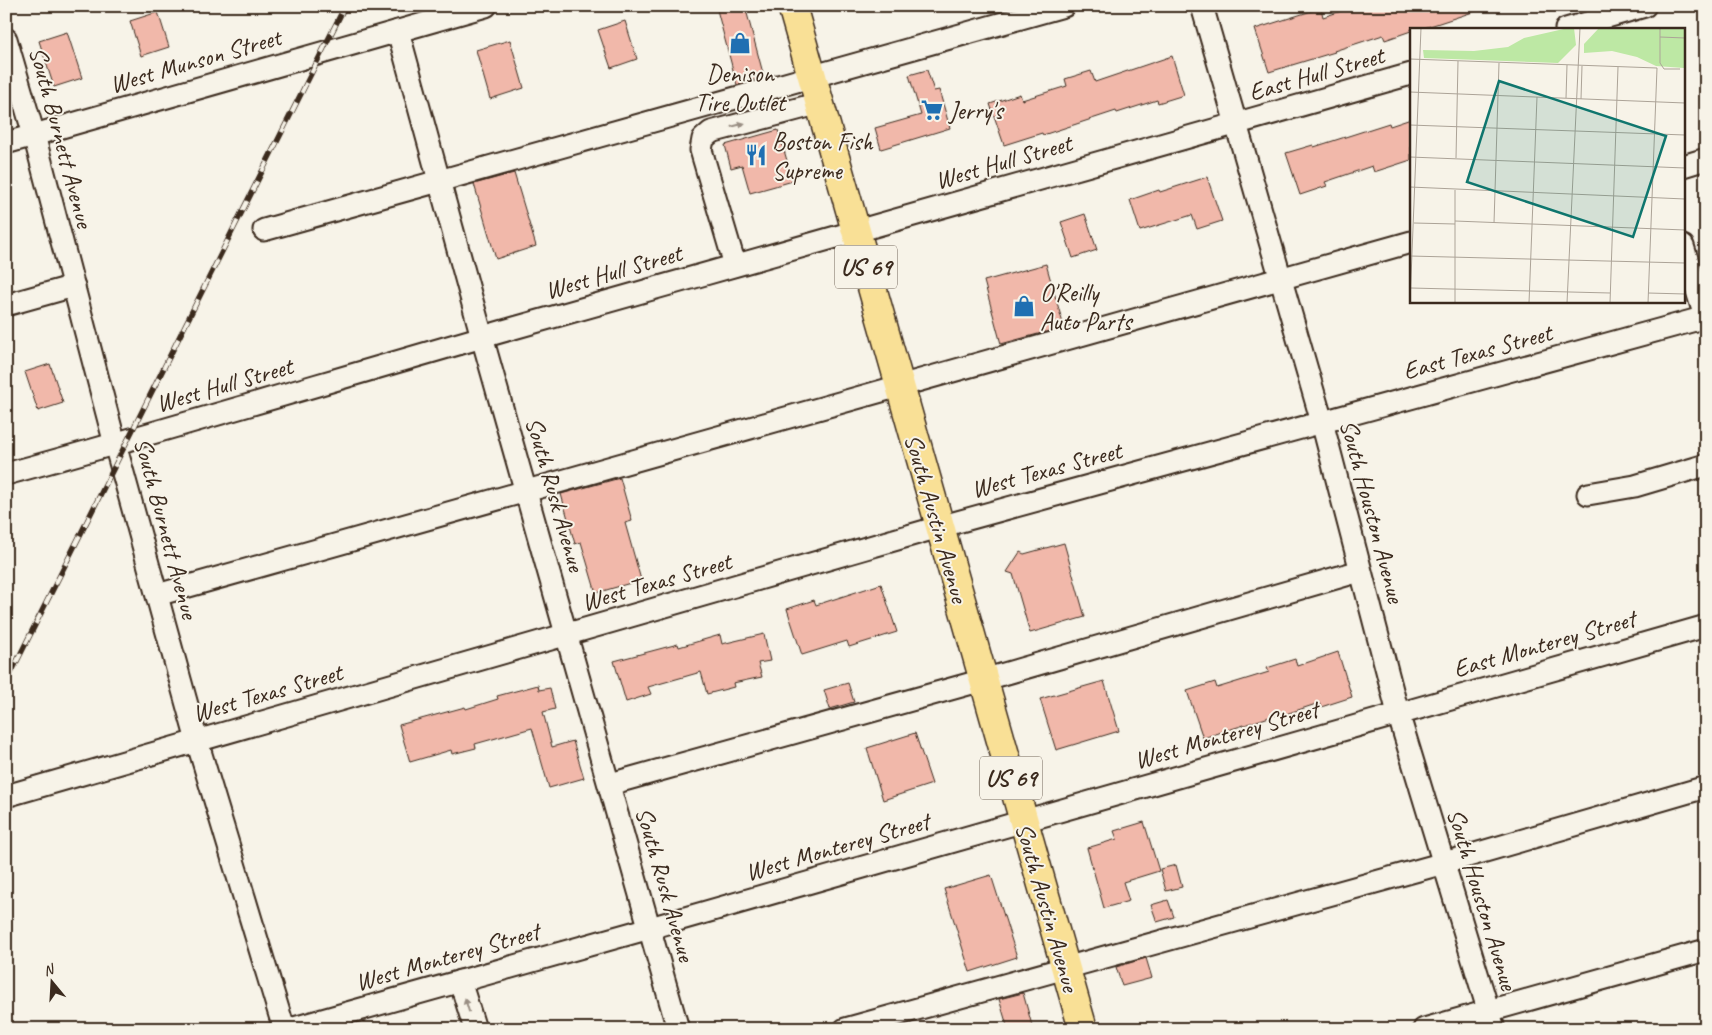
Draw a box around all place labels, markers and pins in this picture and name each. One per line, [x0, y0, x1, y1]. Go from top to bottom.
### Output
shop icon: Denison Tire Outlet [727, 30, 753, 56]
place label: Denison Tire Outlet [695, 58, 788, 119]
place label: Jerry's [948, 95, 1005, 127]
supermarket icon: Jerry's [919, 97, 945, 123]
place label: Boston Fish Supreme [772, 126, 874, 187]
restaurant icon: Boston Fish Supreme [743, 142, 769, 168]
place label: O'Reilly Auto Parts [1040, 277, 1134, 338]
shop icon: O'Reilly Auto Parts [1011, 293, 1037, 319]

